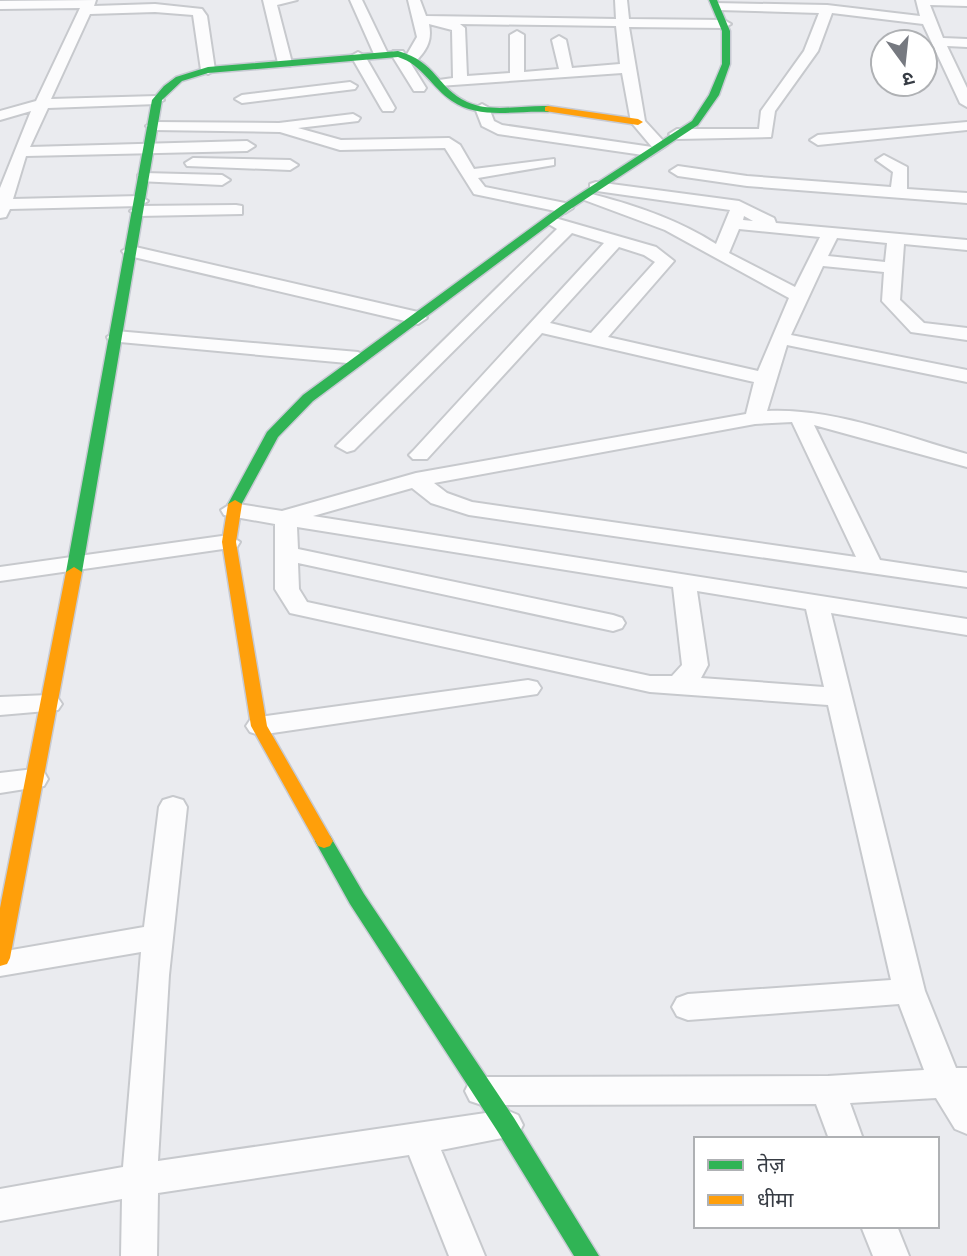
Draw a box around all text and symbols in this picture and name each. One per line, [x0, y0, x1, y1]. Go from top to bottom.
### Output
north arrow [869, 28, 939, 98]
text: उ [899, 66, 917, 92]
legend [694, 1137, 939, 1228]
text: तेज़ [757, 1152, 785, 1177]
text: धीमा [757, 1187, 794, 1212]

